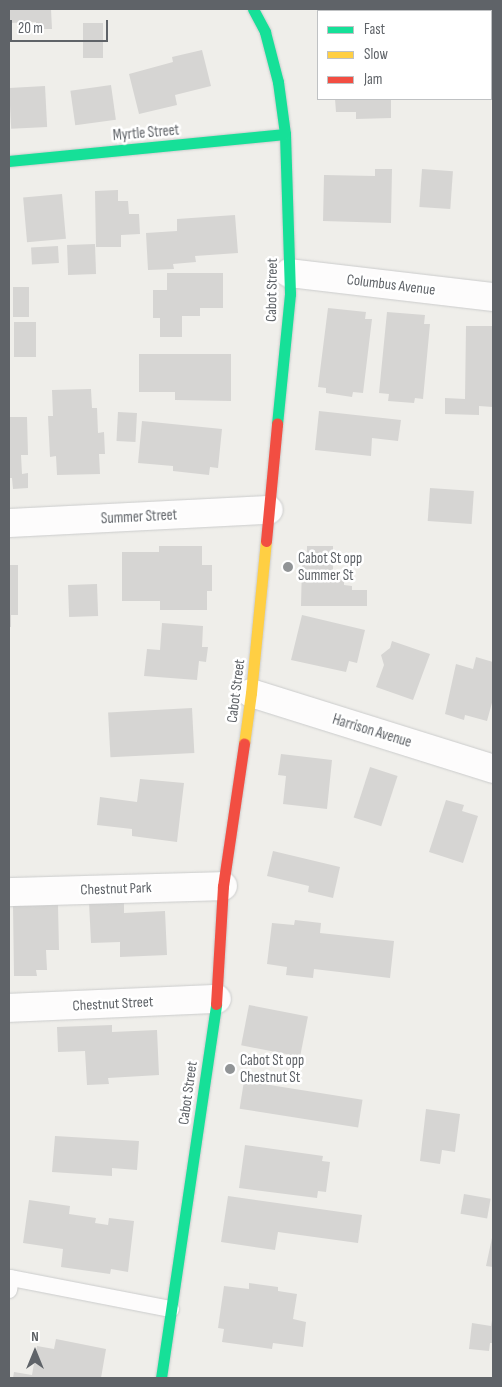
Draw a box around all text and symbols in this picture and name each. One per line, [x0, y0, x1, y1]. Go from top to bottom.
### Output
scale bar [12, 10, 110, 42]
legend [317, 10, 492, 100]
text: 20 m [18, 19, 43, 38]
text: Fast [364, 20, 385, 39]
text: Slow [364, 45, 388, 64]
text: Jam [364, 70, 382, 89]
street label: Myrtle Street [112, 121, 180, 145]
street label: Cabot Street [262, 258, 282, 322]
street label: Columbus Avenue [346, 271, 436, 299]
street label: Summer Street [100, 506, 178, 528]
place label: Cabot St opp Summer St [298, 549, 362, 584]
marker: Cabot St opp Summer St [282, 561, 294, 573]
street label: Cabot Street [223, 658, 249, 724]
street label: Harrison Avenue [330, 710, 414, 752]
street label: Chestnut Park [80, 879, 152, 899]
street label: Chestnut Street [72, 993, 154, 1015]
place label: Cabot St opp Chestnut St [240, 1051, 304, 1086]
street label: Cabot Street [175, 1060, 201, 1126]
marker: Cabot St opp Chestnut St [224, 1063, 236, 1075]
north arrow [10, 1327, 60, 1377]
text: N [31, 1328, 39, 1345]

